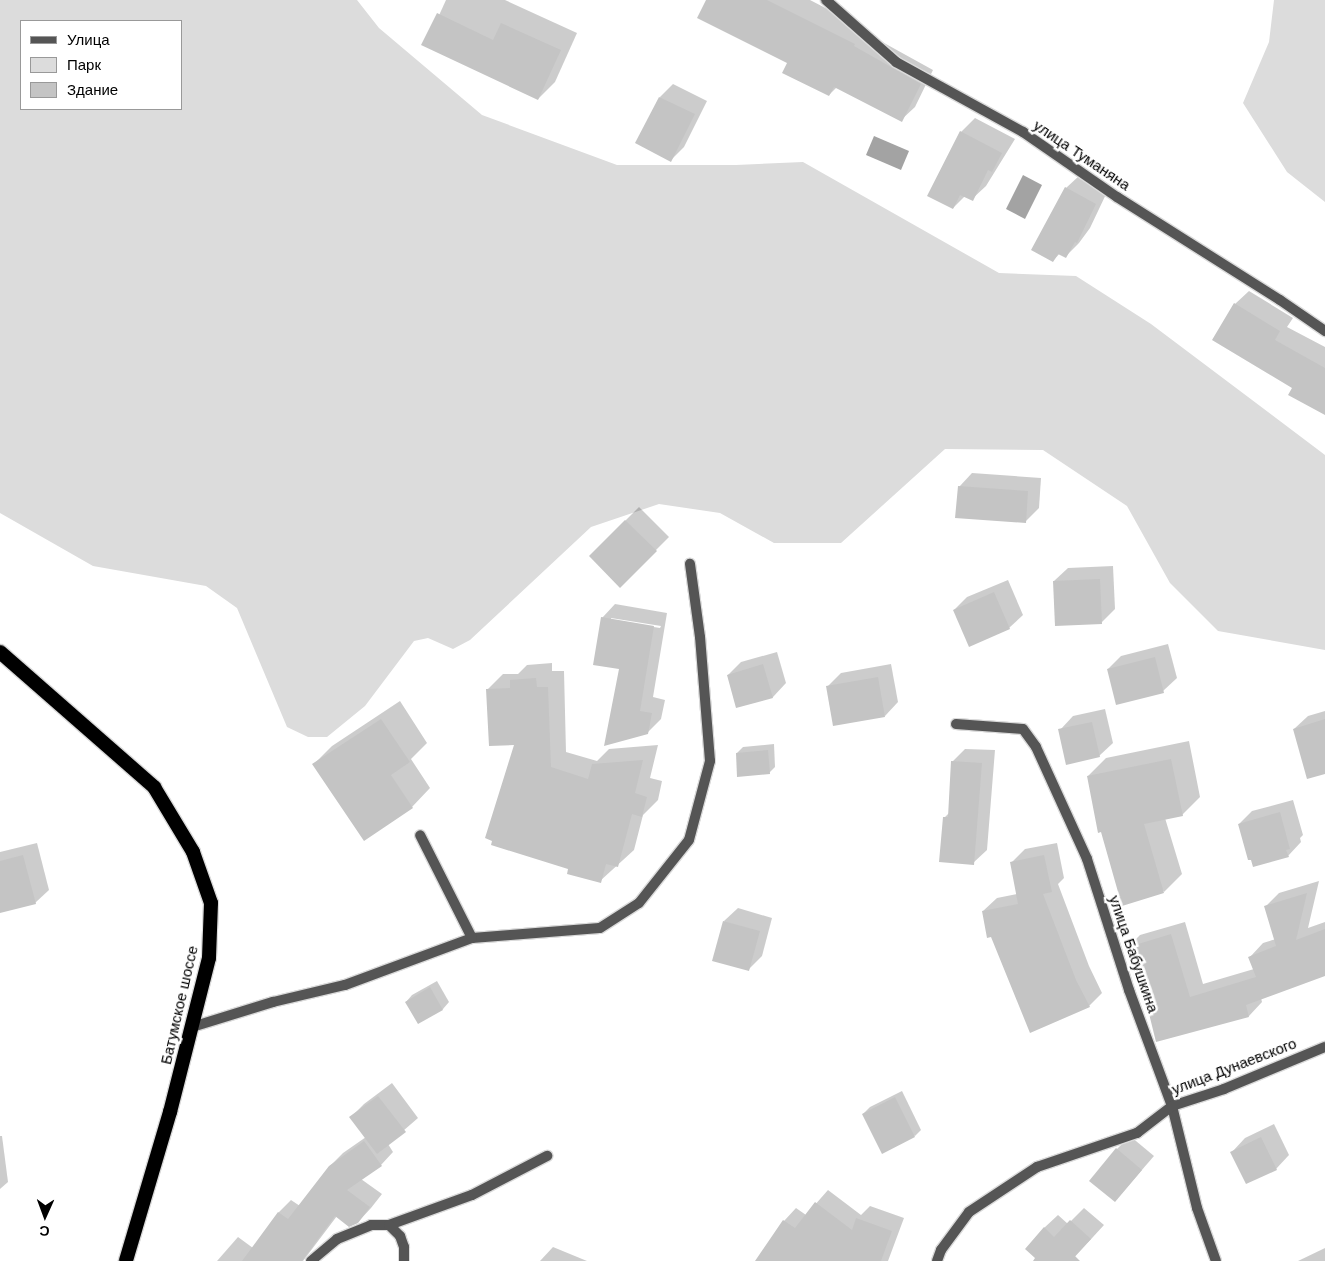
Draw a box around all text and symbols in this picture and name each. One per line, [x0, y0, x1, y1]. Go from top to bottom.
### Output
legend [20, 20, 182, 110]
text: Улица [67, 31, 110, 48]
text: Парк [67, 56, 101, 73]
text: Здание [67, 81, 118, 98]
street label: улица Туманяна [1030, 116, 1134, 194]
street label: улица Бабушкина [1105, 893, 1163, 1015]
street label: Батумское шоссе [157, 944, 201, 1066]
street label: улица Дунаевского [1169, 1034, 1299, 1098]
north arrow [20, 1191, 70, 1241]
text: С [39, 1223, 50, 1239]

